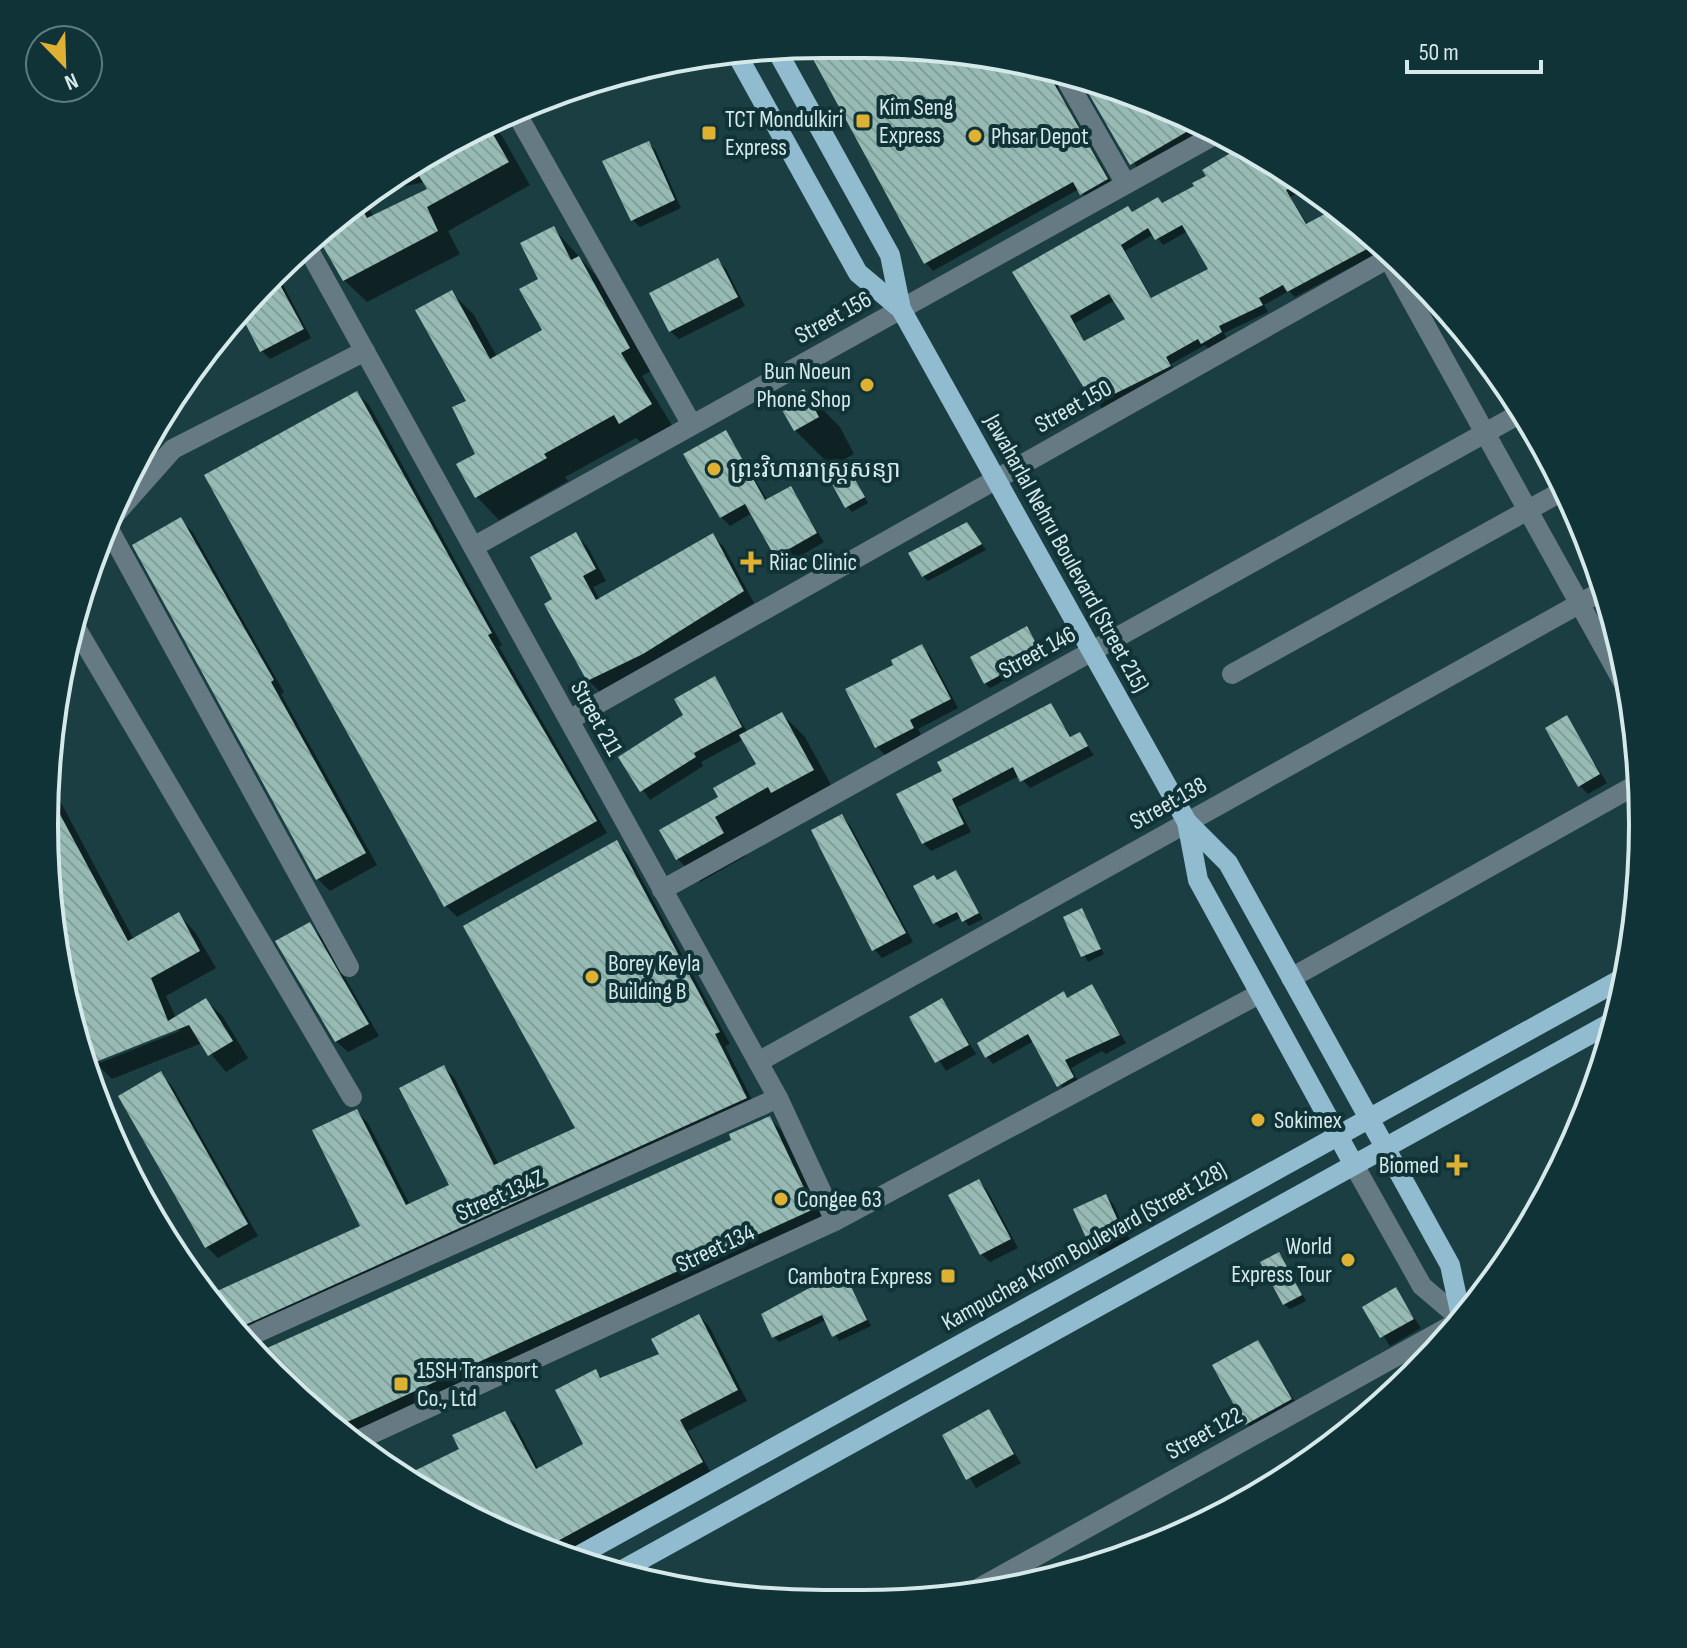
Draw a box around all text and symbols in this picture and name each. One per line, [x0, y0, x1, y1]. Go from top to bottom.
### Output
north arrow [24, 24, 104, 104]
scale bar [1407, 24, 1541, 74]
text: 50 m [1419, 38, 1459, 67]
text: N [61, 66, 82, 96]
place label: Kim Seng Express [879, 93, 953, 150]
place label: TCT Mondulkiri Express [725, 105, 843, 162]
marker: Kim Seng Express [854, 112, 872, 130]
place label: Phsar Depot [991, 122, 1089, 151]
marker: TCT Mondulkiri Express [700, 124, 718, 142]
marker: Phsar Depot [966, 127, 984, 145]
street label: Street 156 [790, 285, 877, 350]
place label: Bun Noeun Phone Shop [756, 357, 851, 414]
street label: Street 150 [1030, 374, 1117, 439]
marker: Bun Noeun Phone Shop [858, 376, 876, 394]
street label: Jawaharlal Nehru Boulevard (Street 215) [977, 408, 1155, 697]
place label: ព្រះវិហាររាស្ត្រសន្យា [730, 454, 901, 484]
marker: ព្រះវិហាររាស្ត្រសន្យា [705, 460, 723, 478]
place label: Riiac Clinic [769, 548, 857, 577]
marker: Riiac Clinic [740, 551, 762, 573]
street label: Street 146 [994, 620, 1081, 685]
street label: Street 211 [564, 676, 629, 761]
street label: Street 138 [1125, 771, 1212, 836]
place label: Borey Keyla Building B [608, 949, 701, 1006]
marker: Borey Keyla Building B [583, 968, 601, 986]
place label: Sokimex [1274, 1106, 1342, 1135]
marker: Sokimex [1249, 1111, 1267, 1129]
place label: Biomed [1379, 1151, 1439, 1180]
marker: Biomed [1446, 1154, 1468, 1176]
street label: Kampuchea Krom Boulevard (Street 128) [937, 1156, 1232, 1337]
street label: Street 134Z [452, 1163, 549, 1228]
place label: Congee 63 [797, 1185, 882, 1214]
marker: Congee 63 [772, 1190, 790, 1208]
street label: Street 134 [671, 1218, 759, 1279]
place label: World Express Tour [1231, 1232, 1332, 1289]
marker: World Express Tour [1339, 1251, 1357, 1269]
place label: Cambotra Express [787, 1262, 932, 1291]
marker: Cambotra Express [939, 1267, 957, 1285]
place label: 15SH Transport Co., Ltd [417, 1356, 538, 1413]
marker: 15SH Transport Co., Ltd [392, 1375, 410, 1393]
street label: Street 122 [1161, 1401, 1248, 1466]

